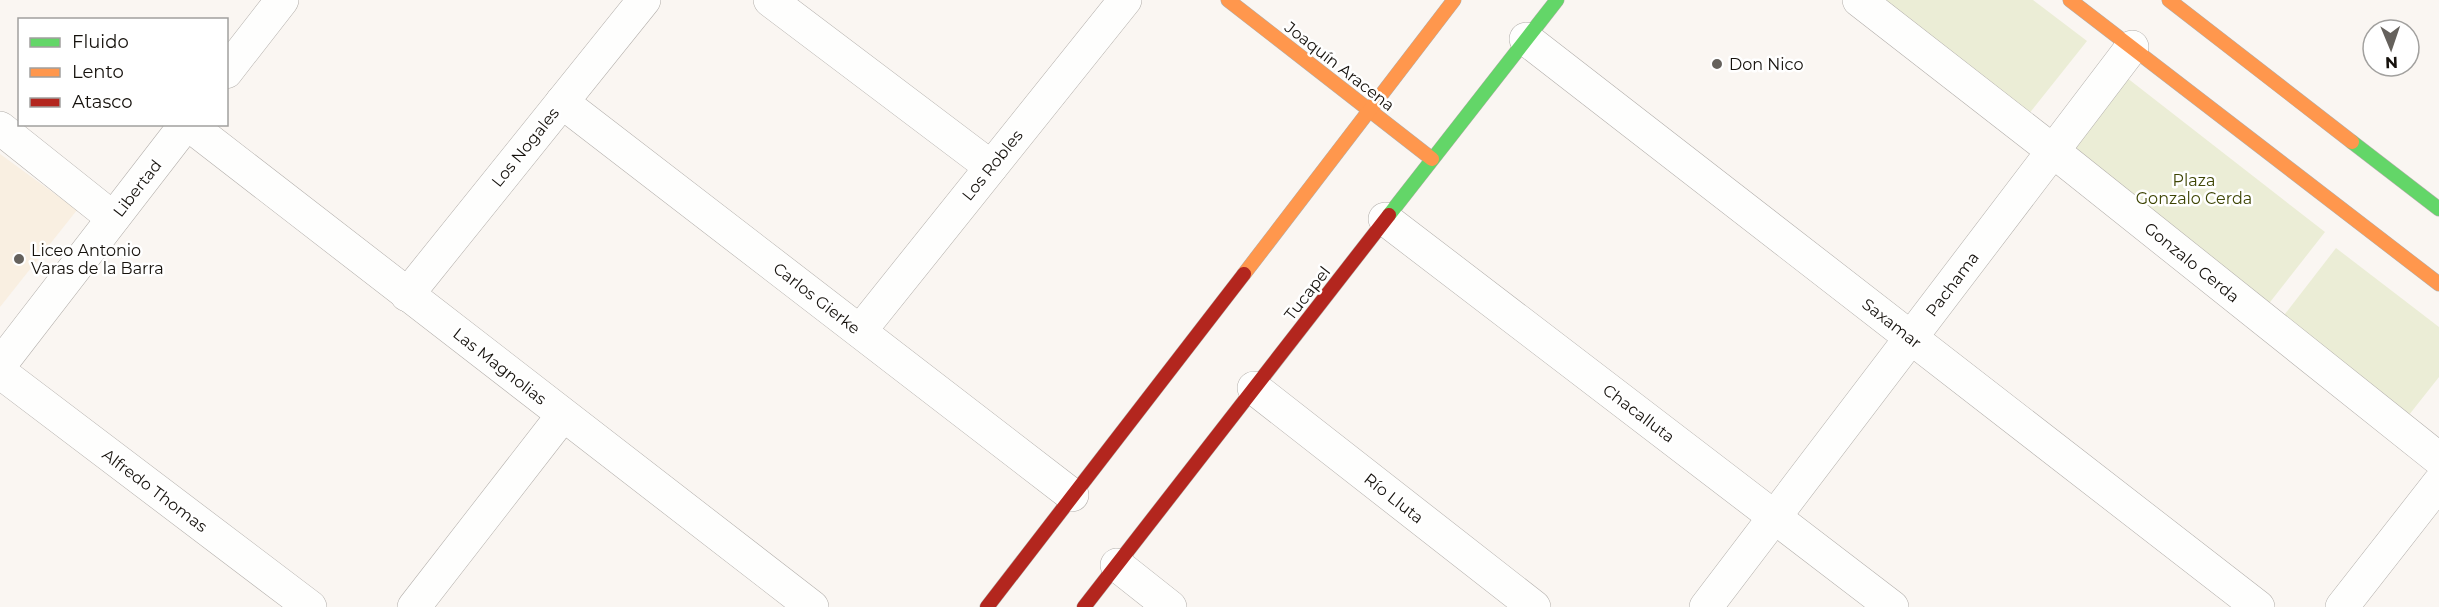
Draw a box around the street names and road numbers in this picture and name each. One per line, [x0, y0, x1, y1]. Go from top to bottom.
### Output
street label: Joaquín Aracena [1280, 17, 1398, 115]
street label: Los Nogales [488, 104, 563, 191]
street label: Los Robles [958, 126, 1027, 205]
street label: Libertad [109, 156, 166, 221]
street label: Gonzalo Cerda [2140, 218, 2243, 306]
street label: Pachama [1922, 248, 1983, 320]
street label: Carlos Gierke [770, 259, 864, 338]
street label: Tucapel [1281, 263, 1334, 324]
street label: Saxamar [1858, 294, 1925, 352]
street label: Las Magnolias [449, 324, 550, 409]
street label: Chacalluta [1599, 380, 1678, 447]
street label: Alfredo Thomas [99, 445, 211, 536]
street label: Río Lluta [1360, 469, 1427, 527]

